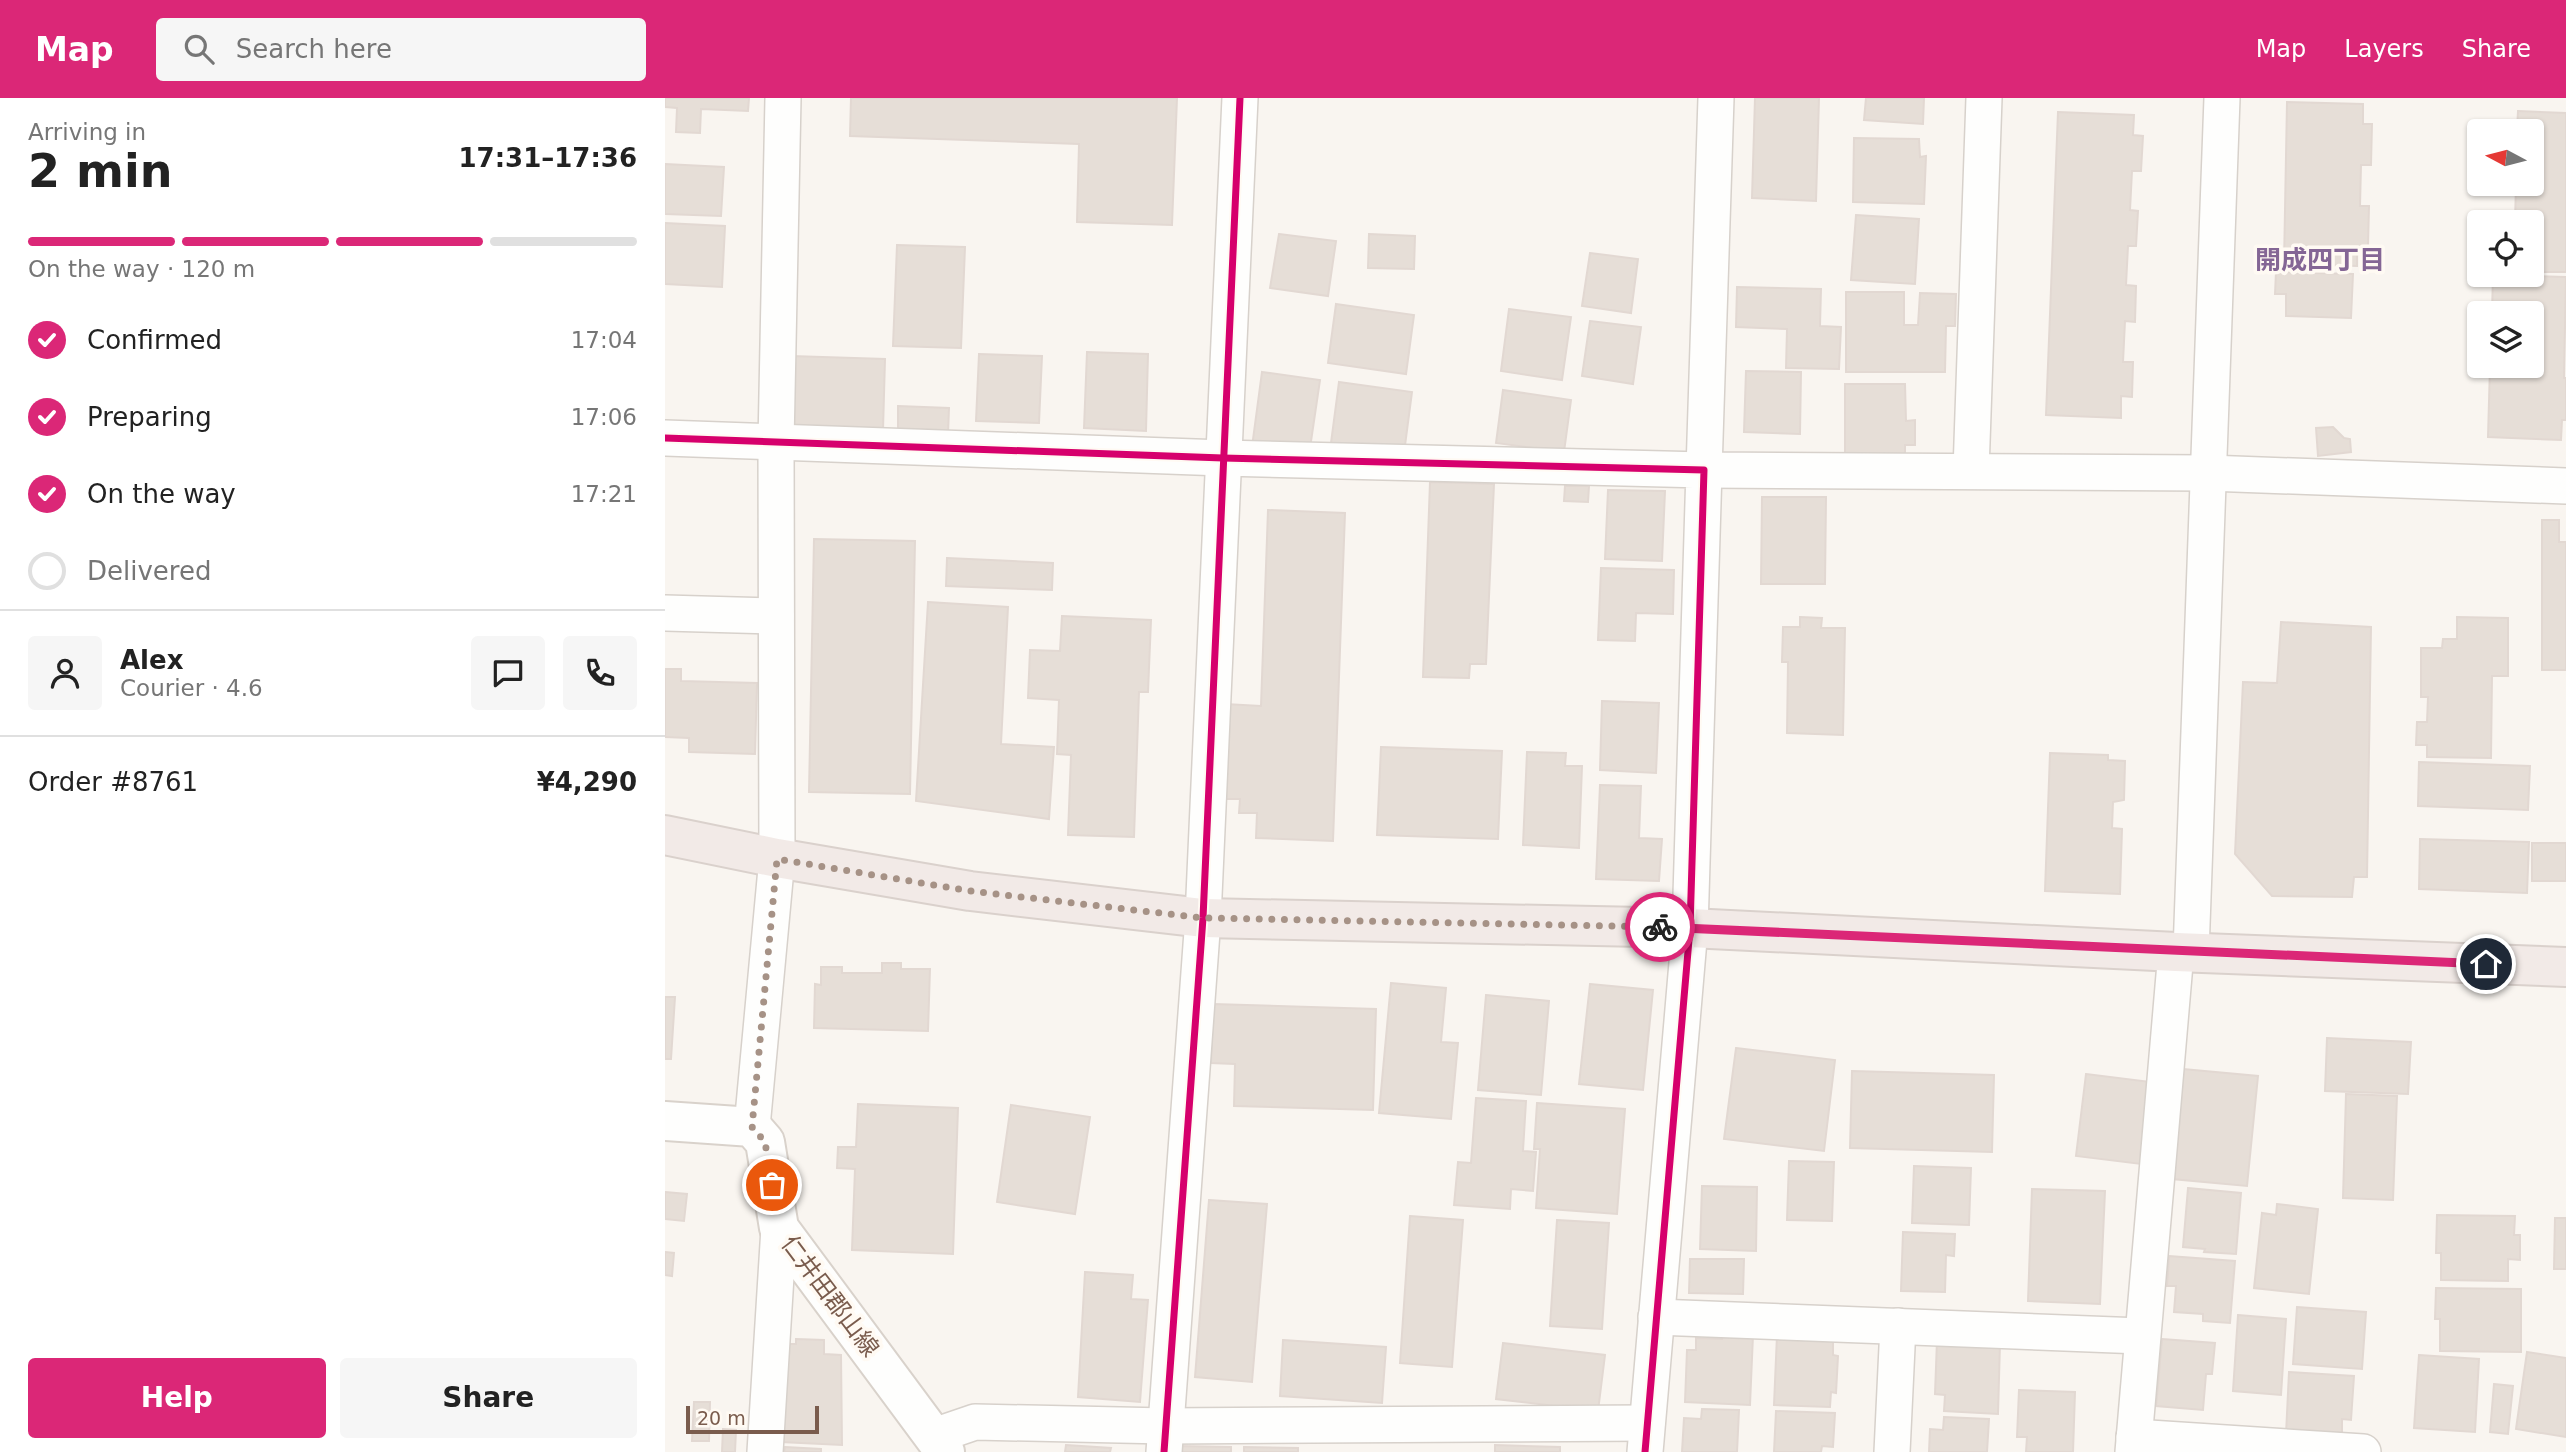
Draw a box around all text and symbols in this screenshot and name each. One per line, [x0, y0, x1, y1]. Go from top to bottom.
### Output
search box [156, 18, 646, 81]
text: Map [35, 30, 114, 69]
icon: search [180, 30, 218, 68]
text: Search here [236, 34, 392, 64]
text: Map [2256, 35, 2306, 63]
text: Layers [2344, 35, 2424, 63]
text: Share [2462, 35, 2531, 63]
text: Arriving in [28, 119, 146, 145]
north arrow [2467, 119, 2545, 196]
map controls [2467, 119, 2544, 378]
text: 17:31–17:36 [458, 143, 637, 173]
text: 2 min [28, 144, 172, 198]
button: locate [2467, 210, 2544, 287]
district label: 開成四丁目 [2255, 245, 2385, 275]
text: On the way · 120 m [28, 256, 255, 282]
button: layers [2467, 301, 2544, 378]
icon: check [28, 321, 66, 359]
text: Confirmed [87, 325, 222, 355]
text: 17:04 [571, 327, 637, 353]
icon: check [28, 398, 66, 436]
text: Preparing [87, 402, 212, 432]
text: 17:06 [571, 404, 637, 430]
icon: check [28, 475, 66, 513]
text: On the way [87, 479, 236, 509]
text: 17:21 [571, 481, 637, 507]
text: Delivered [87, 556, 211, 586]
button: person [28, 636, 102, 710]
button: chat [471, 636, 545, 710]
button: phone [563, 636, 637, 710]
text: Alex [120, 645, 183, 675]
text: Courier · 4.6 [120, 675, 263, 701]
text: Order #8761 [28, 767, 198, 797]
text: ¥4,290 [537, 767, 637, 797]
courier [1625, 892, 1695, 962]
icon: bike [1641, 908, 1679, 946]
pin [2456, 934, 2516, 994]
icon: home [2467, 945, 2505, 983]
pin [742, 1155, 802, 1215]
icon: bag [753, 1166, 791, 1204]
street label: 仁井田郡山線 [775, 1230, 885, 1362]
button: Help [28, 1358, 326, 1438]
button: Share [340, 1358, 637, 1438]
scale bar [686, 1403, 819, 1435]
text: 20 m [697, 1407, 746, 1429]

